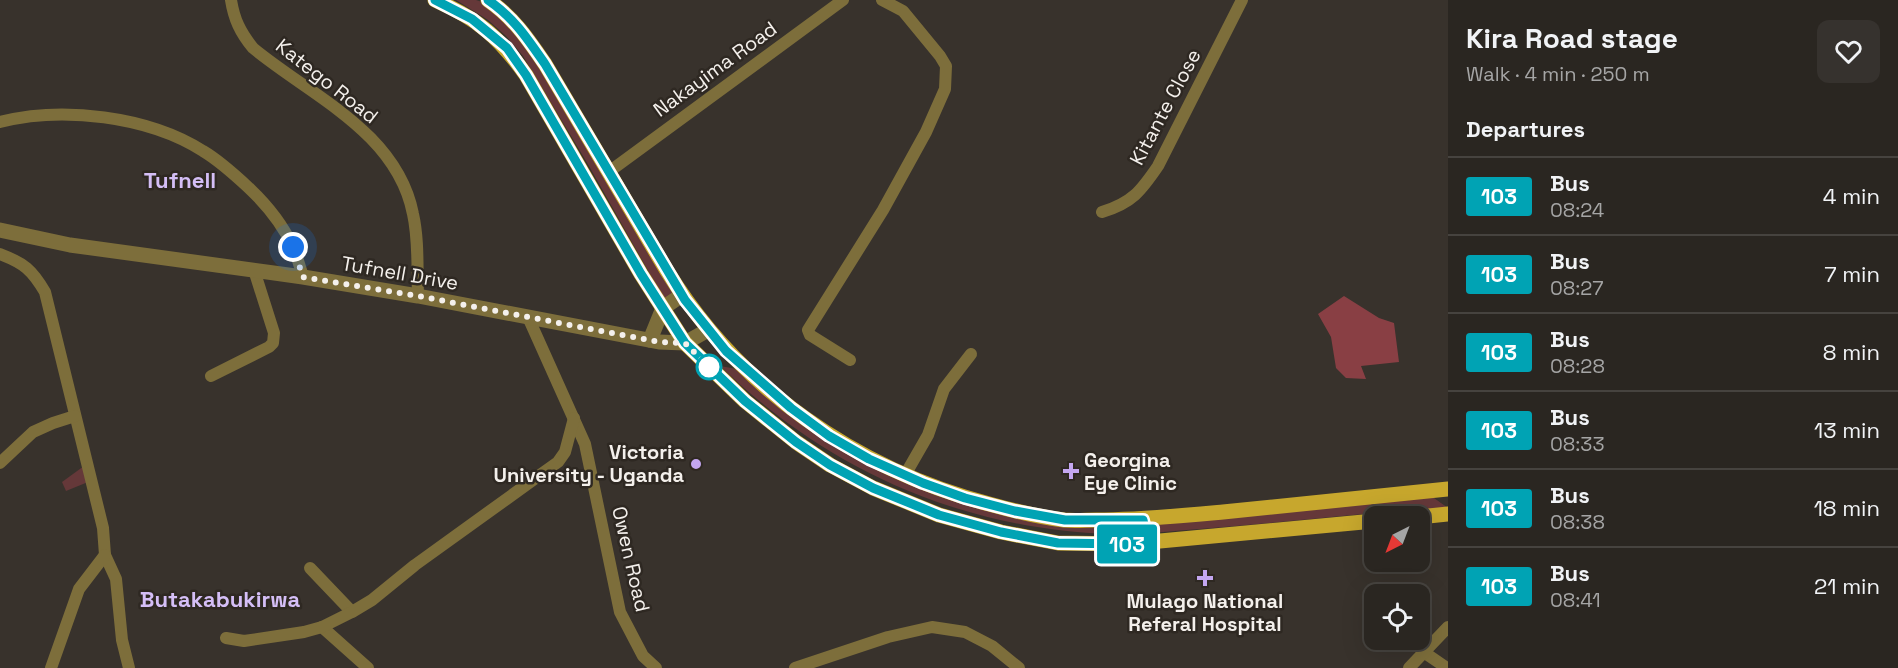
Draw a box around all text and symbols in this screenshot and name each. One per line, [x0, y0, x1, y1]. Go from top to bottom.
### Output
street label: Nakayima Road [648, 15, 782, 123]
text: Kira Road stage [1466, 20, 1678, 56]
button: heart [1817, 20, 1880, 83]
street label: Katego Road [270, 33, 384, 129]
street label: Kitante Close [1123, 44, 1207, 170]
text: Walk · 4 min · 250 m [1466, 61, 1650, 87]
text: Departures [1466, 115, 1585, 143]
district label: Tufnell [144, 166, 216, 194]
text: Bus [1550, 169, 1590, 197]
text: 4 min [1823, 182, 1880, 210]
text: 103 [1481, 183, 1517, 210]
text: 08:24 [1550, 197, 1604, 223]
your location [278, 232, 308, 262]
text: Bus [1550, 247, 1590, 275]
street label: Tufnell Drive [340, 250, 460, 296]
text: 7 min [1824, 260, 1880, 288]
text: 103 [1481, 261, 1517, 288]
text: 08:27 [1550, 275, 1604, 301]
text: Bus [1550, 325, 1590, 353]
text: 8 min [1823, 338, 1880, 366]
text: 103 [1481, 339, 1517, 366]
text: 08:28 [1550, 353, 1605, 379]
unlabelled marker [696, 354, 722, 380]
text: Bus [1550, 403, 1590, 431]
text: 13 min [1814, 416, 1880, 444]
text: 103 [1481, 417, 1517, 444]
text: 08:33 [1550, 431, 1605, 457]
place label: Victoria University - Uganda [494, 439, 684, 488]
place label: Georgina Eye Clinic [1084, 447, 1177, 496]
marker: Victoria University - Uganda [689, 457, 703, 471]
marker: Georgina Eye Clinic [1062, 462, 1080, 480]
text: Bus [1550, 481, 1590, 509]
text: 18 min [1814, 494, 1880, 522]
text: 103 [1481, 495, 1517, 522]
street label: Owen Road [606, 504, 656, 614]
north arrow [1364, 506, 1430, 572]
map controls [1364, 506, 1430, 650]
text: 08:38 [1550, 509, 1605, 535]
line badge: 103 [1092, 524, 1162, 564]
text: 103 [1109, 531, 1145, 558]
text: Bus [1550, 559, 1590, 587]
marker: Mulago National Referal Hospital [1196, 569, 1214, 587]
text: 21 min [1814, 572, 1880, 600]
text: 103 [1481, 573, 1517, 600]
button: locate [1364, 584, 1430, 650]
district label: Butakabukirwa [140, 585, 300, 613]
text: 08:41 [1550, 587, 1601, 613]
place label: Mulago National Referal Hospital [1127, 588, 1283, 637]

